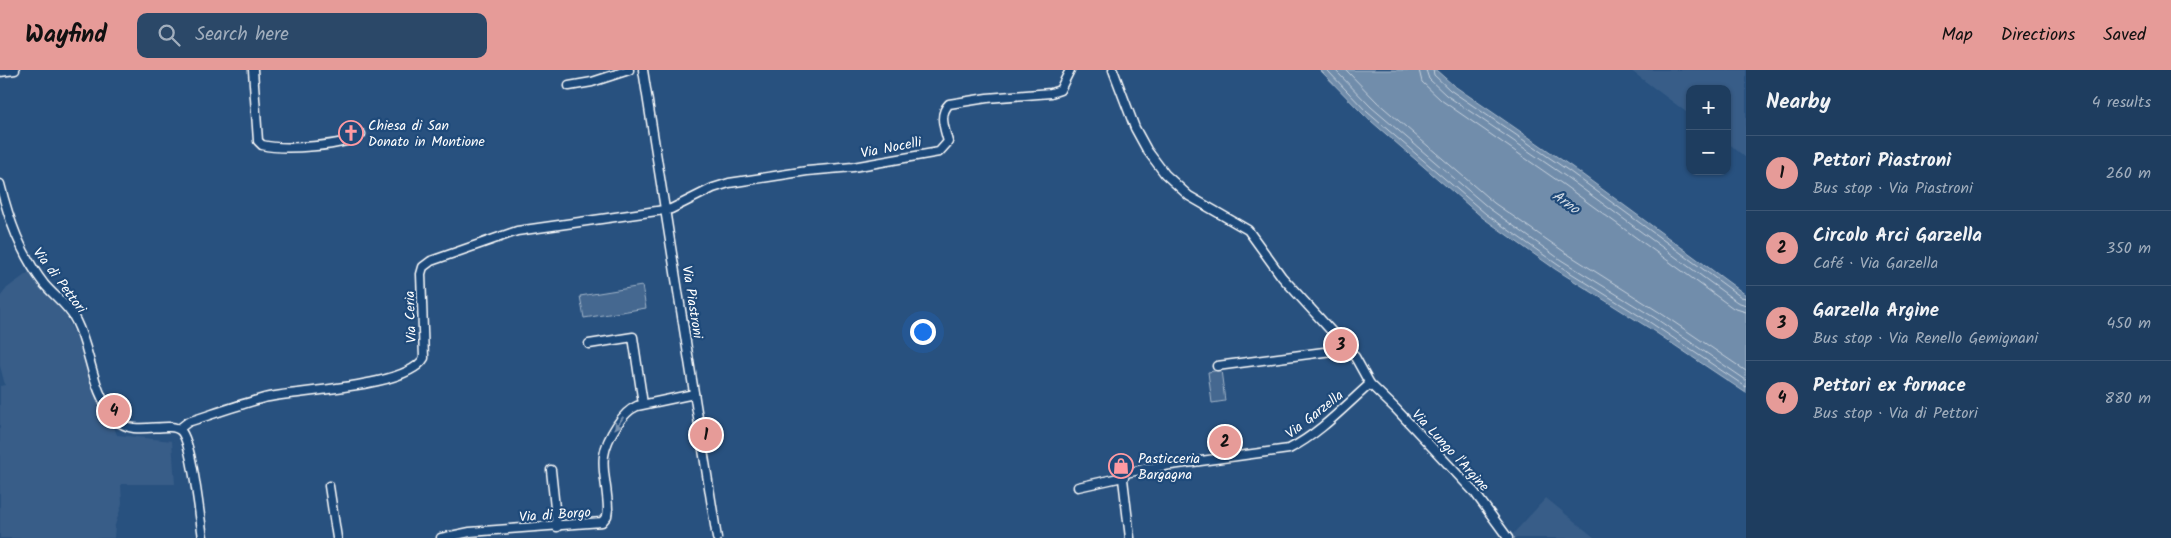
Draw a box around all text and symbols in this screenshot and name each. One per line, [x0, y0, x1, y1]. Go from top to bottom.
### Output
search box [137, 13, 487, 58]
text: Wayfind [25, 16, 107, 55]
text: Search here [195, 20, 289, 50]
icon: search [155, 21, 183, 49]
text: Map [1941, 21, 1973, 50]
text: Directions [2001, 21, 2075, 50]
text: Saved [2103, 21, 2146, 50]
map controls [1686, 85, 1731, 175]
button: + [1686, 85, 1731, 130]
text: Nearby [1766, 86, 1831, 119]
text: 4 results [2092, 90, 2151, 115]
place label: Chiesa di San Donato in Montione [368, 115, 486, 153]
church icon: Chiesa di San Donato in Montione [338, 120, 364, 146]
button: − [1686, 130, 1731, 175]
street label: Via Nocelli [859, 131, 924, 165]
text: Pettori Piastroni [1813, 146, 1951, 176]
text: 1 [1780, 161, 1784, 186]
text: 260 m [2106, 161, 2151, 186]
text: Bus stop · Via Piastroni [1813, 176, 1973, 201]
water label: Arno [1547, 185, 1585, 222]
text: Circolo Arci Garzella [1813, 221, 1982, 251]
text: 2 [1777, 236, 1787, 261]
text: 350 m [2106, 236, 2151, 261]
street label: Via di Pettori [27, 243, 92, 319]
text: Café · Via Garzella [1813, 251, 1938, 276]
street label: Via Piastroni [675, 264, 709, 341]
street label: Via Ceria [399, 291, 423, 343]
text: Garzella Argine [1813, 296, 1939, 326]
text: 3 [1778, 311, 1786, 336]
text: 450 m [2106, 311, 2151, 336]
your location [910, 319, 936, 345]
pin: 3 [1325, 326, 1357, 364]
text: Bus stop · Via Renello Gemignani [1813, 326, 2038, 351]
text: Pettori ex fornace [1813, 371, 1966, 401]
street label: Via Garzella [1281, 385, 1348, 445]
text: 4 [1778, 386, 1786, 411]
text: 880 m [2105, 386, 2151, 411]
pin: 4 [98, 392, 130, 430]
text: Bus stop · Via di Pettori [1813, 401, 1978, 426]
street label: Via Lungo l'Argine [1406, 405, 1495, 497]
one-way arrow [614, 416, 624, 429]
pin: 1 [690, 416, 722, 454]
pin: 2 [1209, 423, 1241, 461]
place label: Pasticceria Bargagna [1138, 448, 1200, 486]
shop icon: Pasticceria Bargagna [1108, 453, 1134, 479]
street label: Via di Borgo [518, 502, 592, 528]

